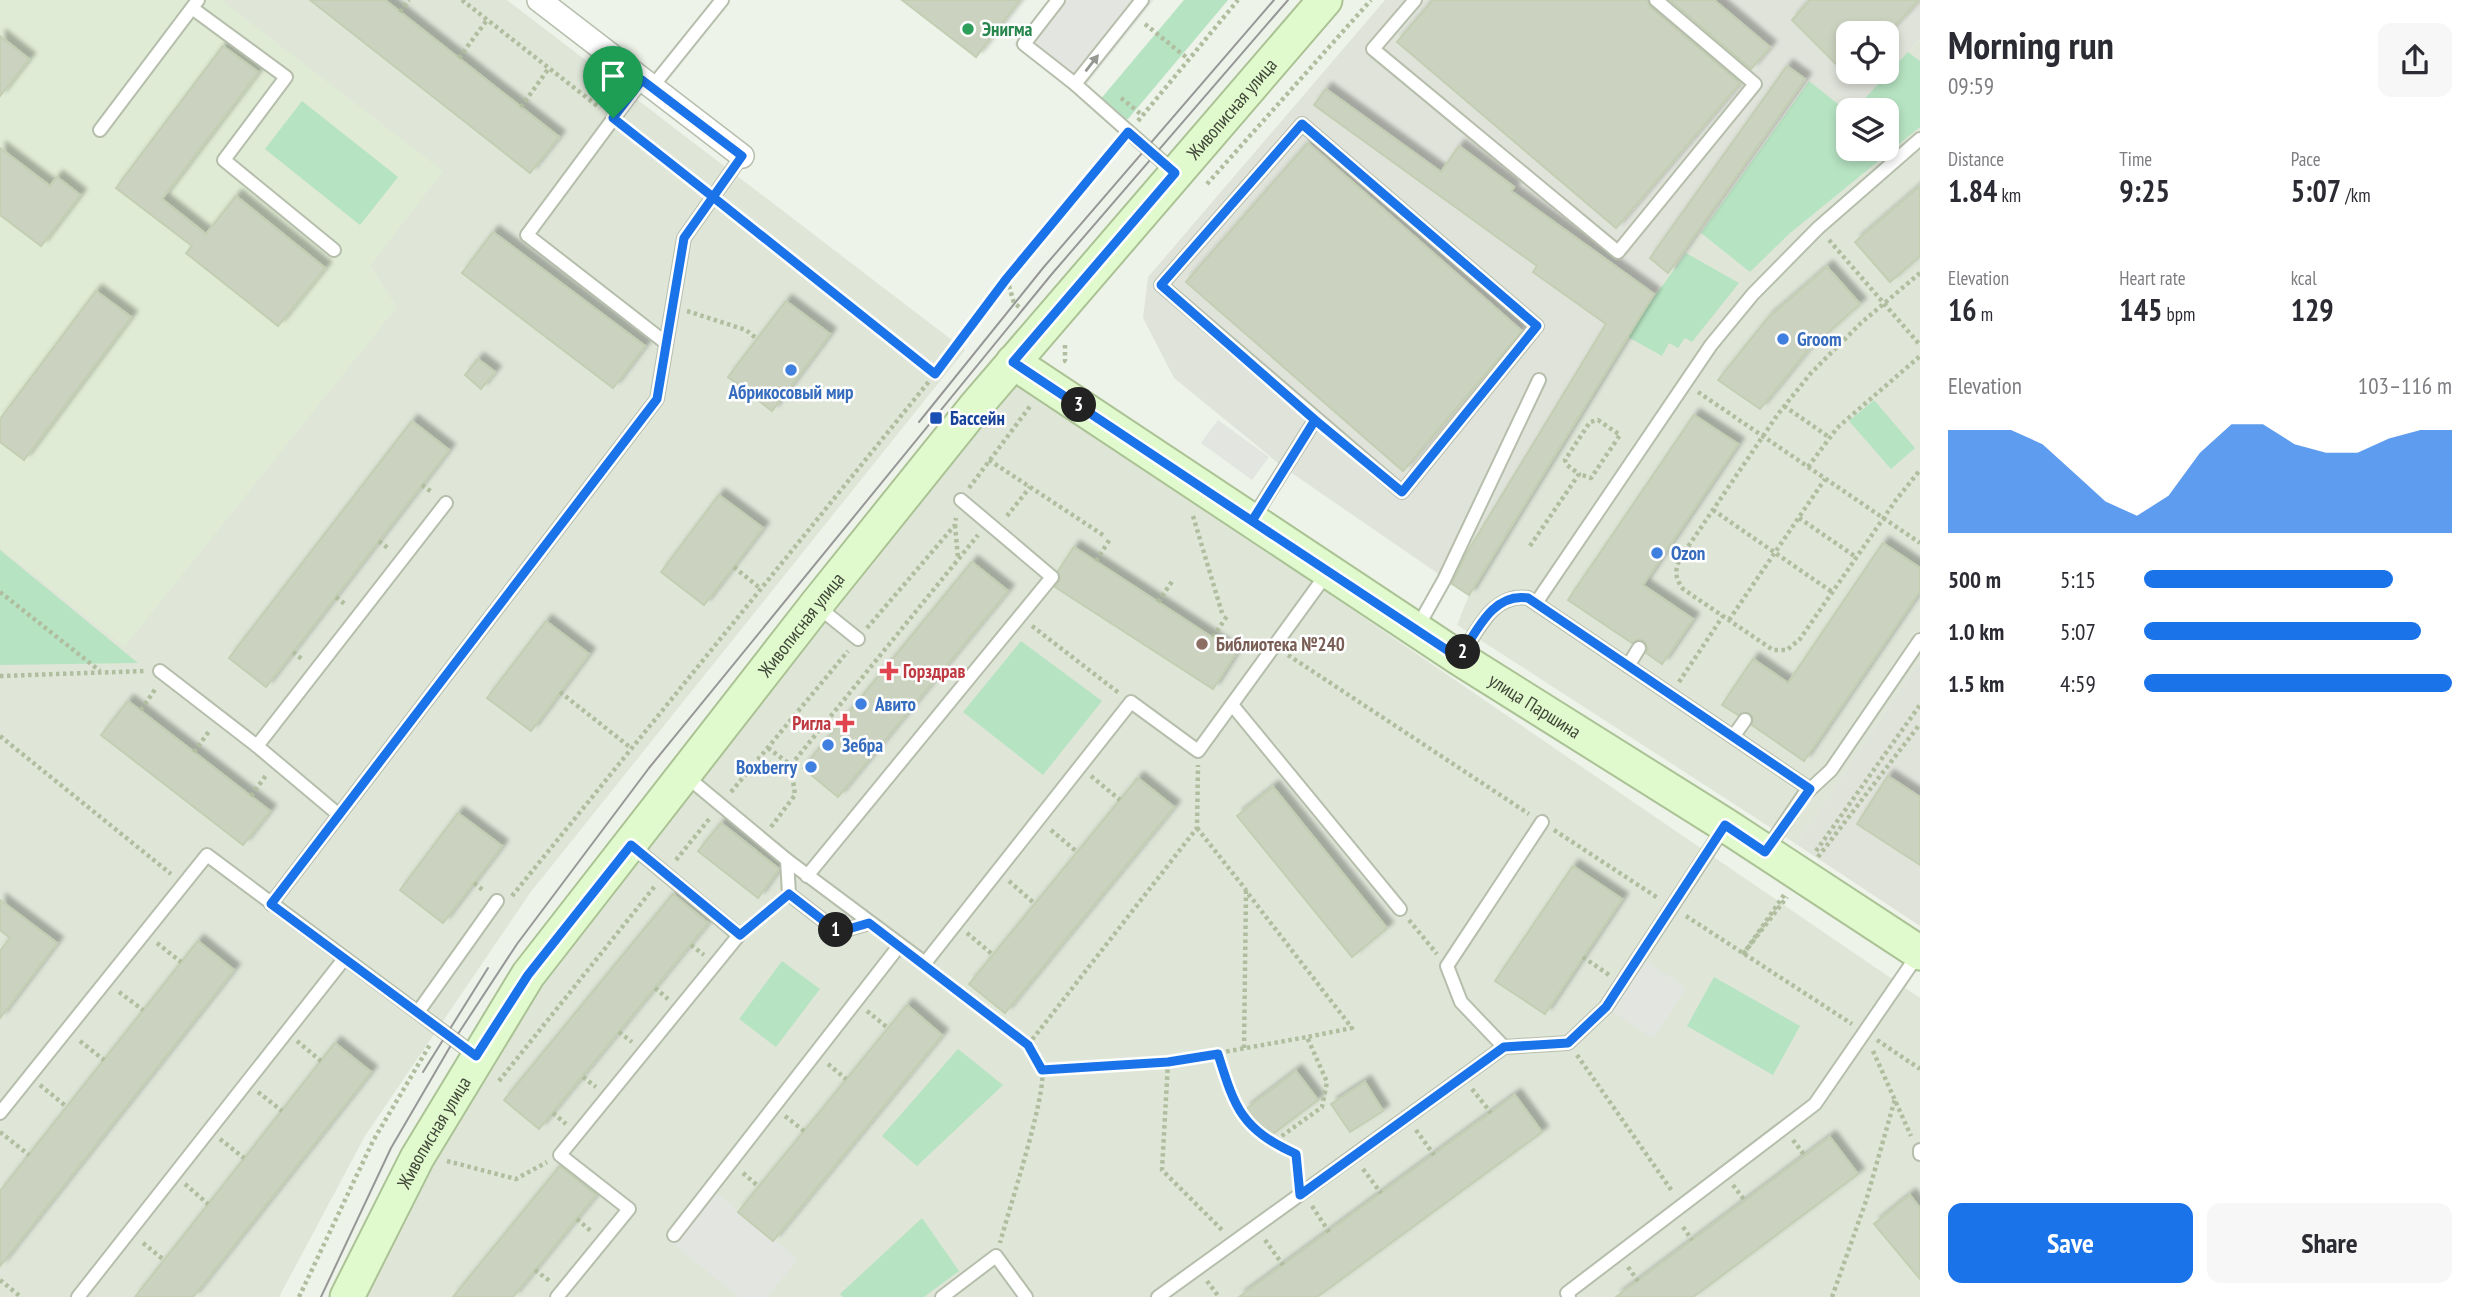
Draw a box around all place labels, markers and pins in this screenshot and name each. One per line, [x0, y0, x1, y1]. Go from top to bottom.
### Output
place label: Энигма [982, 17, 1032, 41]
marker: Энигма [960, 21, 976, 37]
pin [583, 46, 643, 118]
place label: Groom [1797, 327, 1842, 351]
marker: Groom [1775, 331, 1791, 347]
marker: Абрикосовый мир [783, 362, 799, 378]
place label: Абрикосовый мир [727, 380, 854, 404]
pin: 3 [1062, 388, 1096, 422]
place label: Бассейн [950, 406, 1005, 430]
marker: Бассейн [928, 410, 944, 426]
place label: Ozon [1671, 541, 1705, 565]
marker: Ozon [1649, 545, 1665, 561]
place label: Библиотека №240 [1216, 632, 1345, 656]
pin: 2 [1446, 634, 1480, 670]
marker: Библиотека №240 [1194, 636, 1210, 652]
place label: Горздрав [903, 659, 965, 683]
marker: Горздрав [881, 663, 897, 679]
place label: Авито [874, 692, 916, 716]
marker: Авито [853, 696, 869, 712]
place label: Ригла [792, 711, 831, 735]
marker: Ригла [837, 715, 853, 731]
place label: Зебра [842, 733, 883, 757]
marker: Зебра [820, 737, 836, 753]
place label: Boxberry [736, 755, 797, 779]
marker: Boxberry [803, 759, 819, 775]
pin: 1 [818, 912, 854, 948]

